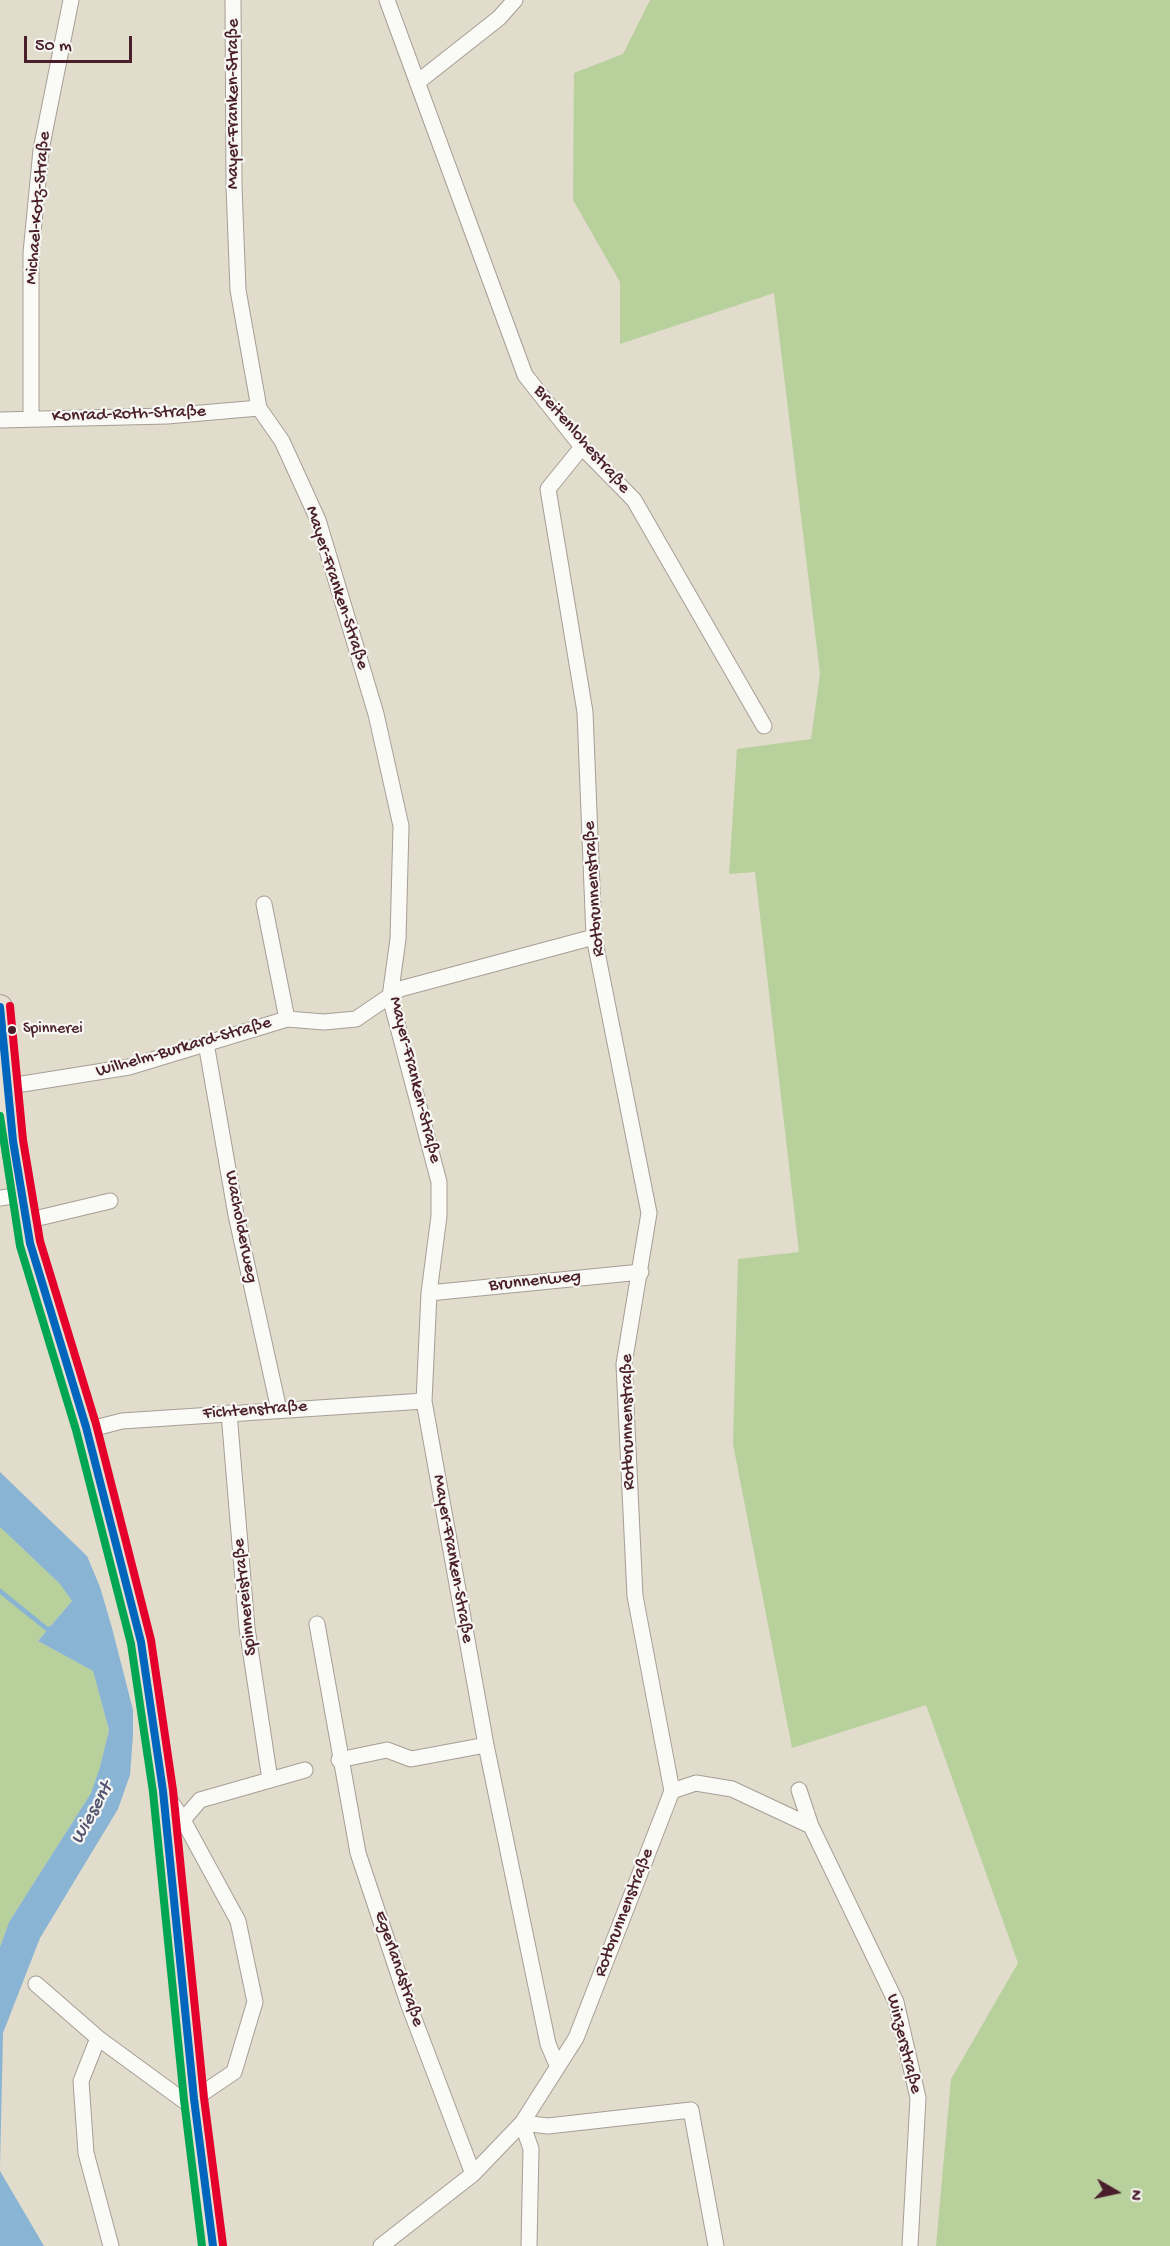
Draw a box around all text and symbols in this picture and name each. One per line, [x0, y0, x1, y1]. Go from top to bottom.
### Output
street label: Mayer-Franken-Straße [223, 19, 245, 189]
scale bar [27, 24, 135, 62]
text: 50 m [35, 36, 72, 57]
street label: Michael-Kotz-Straße [22, 131, 56, 285]
street label: Breitenlohestraße [528, 381, 634, 499]
street label: Konrad-Roth-Straße [52, 402, 206, 428]
street label: Mayer-Franken-Straße [299, 504, 373, 672]
street label: Rotbrunnenstraße [579, 820, 611, 958]
street label: Mayer-Franken-Straße [383, 995, 445, 1165]
street label: Wilhelm-Burkard-Straße [94, 1013, 274, 1083]
place label: Spinnerei [23, 1020, 83, 1040]
marker: Spinnerei [6, 1024, 18, 1036]
street label: Wacholderweg [219, 1169, 261, 1285]
street label: Brunnenweg [488, 1266, 582, 1298]
street label: Rotbrunnenstraße [617, 1354, 641, 1490]
street label: Fichtenstraße [202, 1397, 308, 1425]
street label: Mayer-Franken-Straße [427, 1473, 477, 1645]
street label: Spinnereistraße [229, 1537, 263, 1657]
water label: Wiesent [66, 1779, 120, 1849]
street label: Rotbrunnenstraße [591, 1846, 659, 1980]
street label: Egerlandstraße [368, 1908, 428, 2030]
street label: Winzerstraße [880, 1992, 926, 2096]
north arrow [1086, 2162, 1146, 2222]
text: N [1124, 2188, 1144, 2202]

